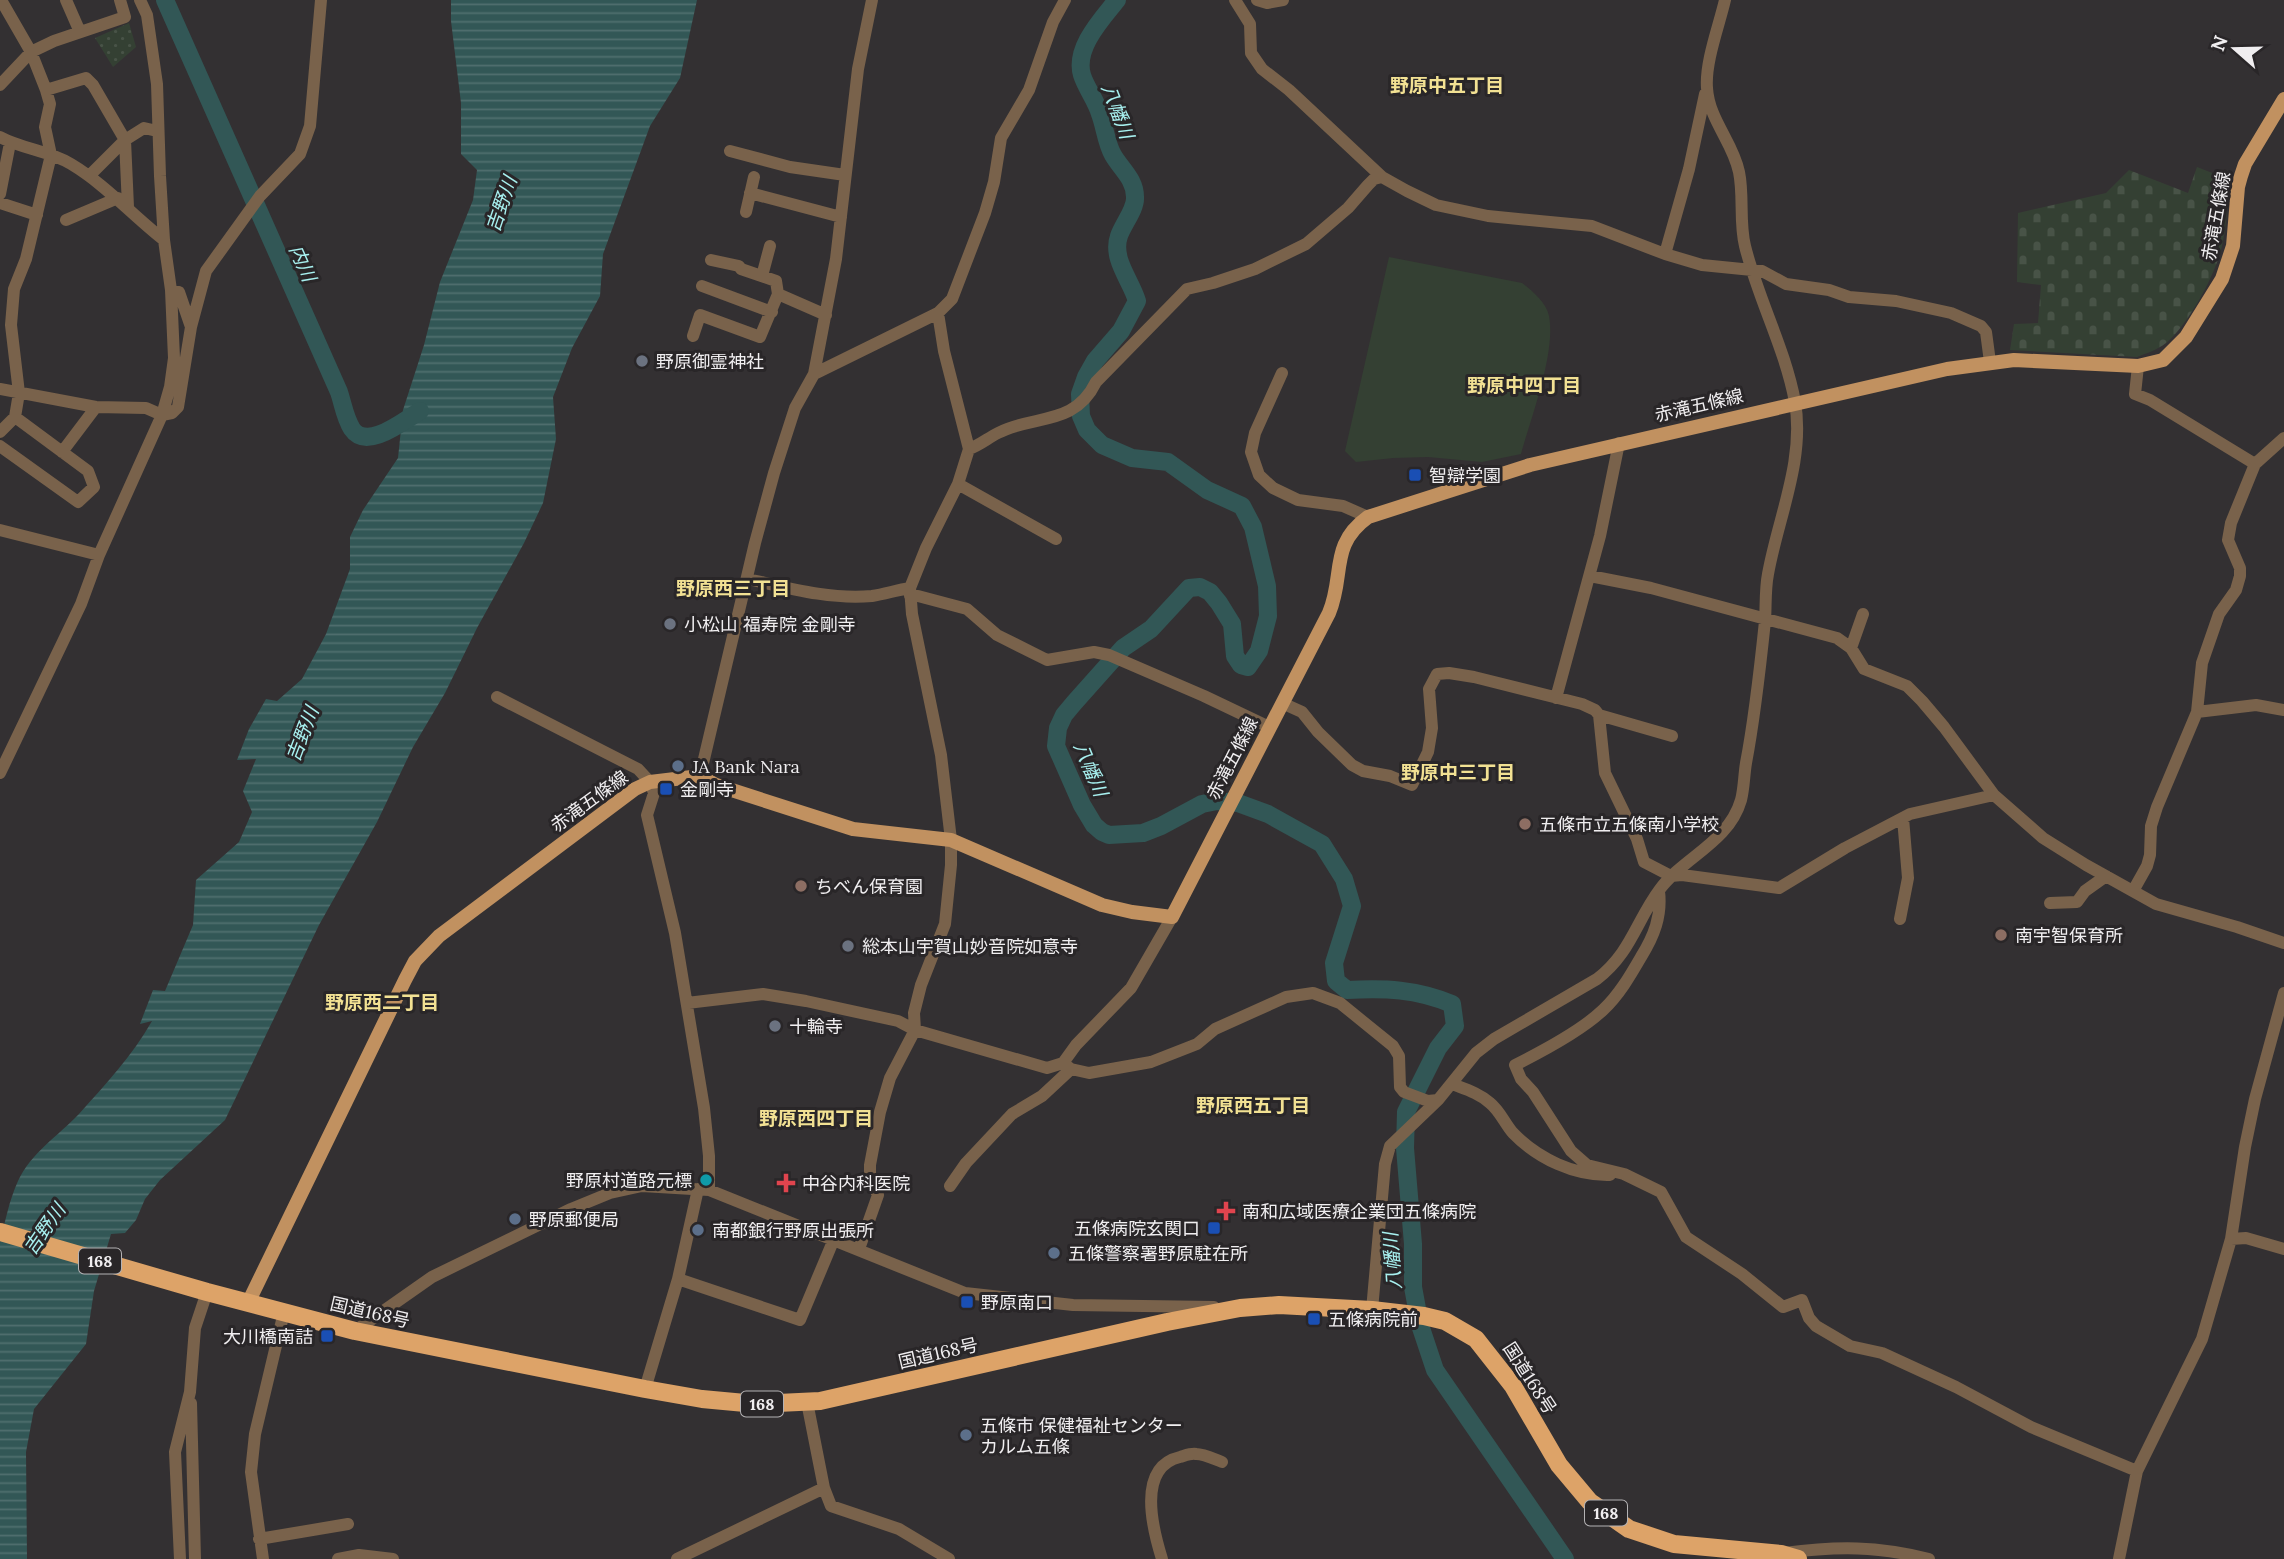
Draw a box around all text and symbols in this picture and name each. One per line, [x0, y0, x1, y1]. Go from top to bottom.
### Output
north arrow [2200, 14, 2270, 84]
text: N [2205, 32, 2233, 54]
district label: 野原中五丁目 [1390, 73, 1504, 97]
water label: 八幡川 [1097, 80, 1140, 144]
street label: 赤滝五條線 [2197, 170, 2235, 262]
water label: 吉野川 [480, 171, 522, 235]
water label: 内川 [284, 241, 323, 287]
place label: 野原御霊神社 [656, 350, 764, 373]
marker: 野原御霊神社 [634, 353, 650, 369]
district label: 野原中四丁目 [1467, 373, 1581, 397]
street label: 赤滝五條線 [1653, 384, 1745, 426]
place label: 智辯学園 [1429, 464, 1501, 487]
marker: 智辯学園 [1407, 467, 1423, 483]
district label: 野原西三丁目 [676, 576, 790, 600]
place label: 小松山 福寿院 金剛寺 [684, 613, 855, 636]
marker: 小松山 福寿院 金剛寺 [662, 616, 678, 632]
water label: 吉野川 [281, 701, 324, 765]
street label: 赤滝五條線 [1201, 713, 1263, 803]
water label: 八幡川 [1069, 738, 1114, 802]
place label: JA Bank Nara [691, 755, 800, 778]
marker: JA Bank Nara [670, 758, 686, 774]
district label: 野原中三丁目 [1401, 760, 1515, 784]
street label: 赤滝五條線 [546, 765, 632, 837]
place label: 金剛寺 [680, 778, 734, 801]
marker: 金剛寺 [658, 781, 674, 797]
place label: 五條市立五條南小学校 [1539, 813, 1719, 836]
marker: 五條市立五條南小学校 [1517, 816, 1533, 832]
place label: ちべん保育園 [815, 875, 923, 898]
marker: ちべん保育園 [793, 878, 809, 894]
place label: 南宇智保育所 [2015, 924, 2123, 947]
marker: 南宇智保育所 [1993, 927, 2009, 943]
place label: 総本山宇賀山妙音院如意寺 [862, 935, 1078, 958]
marker: 総本山宇賀山妙音院如意寺 [840, 938, 856, 954]
district label: 野原西二丁目 [325, 990, 439, 1014]
place label: 十輪寺 [789, 1015, 843, 1038]
marker: 十輪寺 [767, 1018, 783, 1034]
district label: 野原西五丁目 [1196, 1093, 1310, 1117]
district label: 野原西四丁目 [759, 1106, 873, 1130]
place label: 野原村道路元標 [566, 1169, 692, 1192]
marker: 野原村道路元標 [698, 1172, 714, 1188]
place label: 中谷内科医院 [802, 1172, 910, 1195]
marker: 中谷内科医院 [776, 1173, 796, 1193]
water label: 吉野川 [18, 1197, 71, 1259]
place label: 南和広域医療企業団五條病院 [1242, 1200, 1476, 1223]
marker: 南和広域医療企業団五條病院 [1216, 1201, 1236, 1221]
place label: 野原郵便局 [529, 1208, 619, 1231]
marker: 野原郵便局 [507, 1211, 523, 1227]
place label: 五條病院玄関口 [1074, 1217, 1200, 1240]
place label: 南都銀行野原出張所 [712, 1219, 874, 1242]
marker: 五條病院玄関口 [1206, 1220, 1222, 1236]
marker: 南都銀行野原出張所 [690, 1222, 706, 1238]
water label: 八幡川 [1378, 1230, 1406, 1290]
place label: 五條警察署野原駐在所 [1068, 1242, 1248, 1265]
marker: 五條警察署野原駐在所 [1046, 1245, 1062, 1261]
road number: 168 [79, 1248, 121, 1274]
place label: 野原南口 [981, 1291, 1053, 1314]
street label: 国道168号 [328, 1292, 412, 1332]
marker: 野原南口 [959, 1294, 975, 1310]
place label: 五條病院前 [1328, 1308, 1418, 1331]
marker: 五條病院前 [1306, 1311, 1322, 1327]
place label: 大川橋南詰 [223, 1325, 313, 1348]
marker: 大川橋南詰 [319, 1328, 335, 1344]
street label: 国道168号 [896, 1333, 980, 1373]
street label: 国道168号 [1498, 1338, 1562, 1418]
road number: 168 [741, 1392, 783, 1416]
place label: 五條市 保健福祉センター カルム五條 [980, 1414, 1183, 1458]
marker: 五條市 保健福祉センター カルム五條 [958, 1427, 974, 1443]
road number: 168 [1585, 1500, 1627, 1526]

